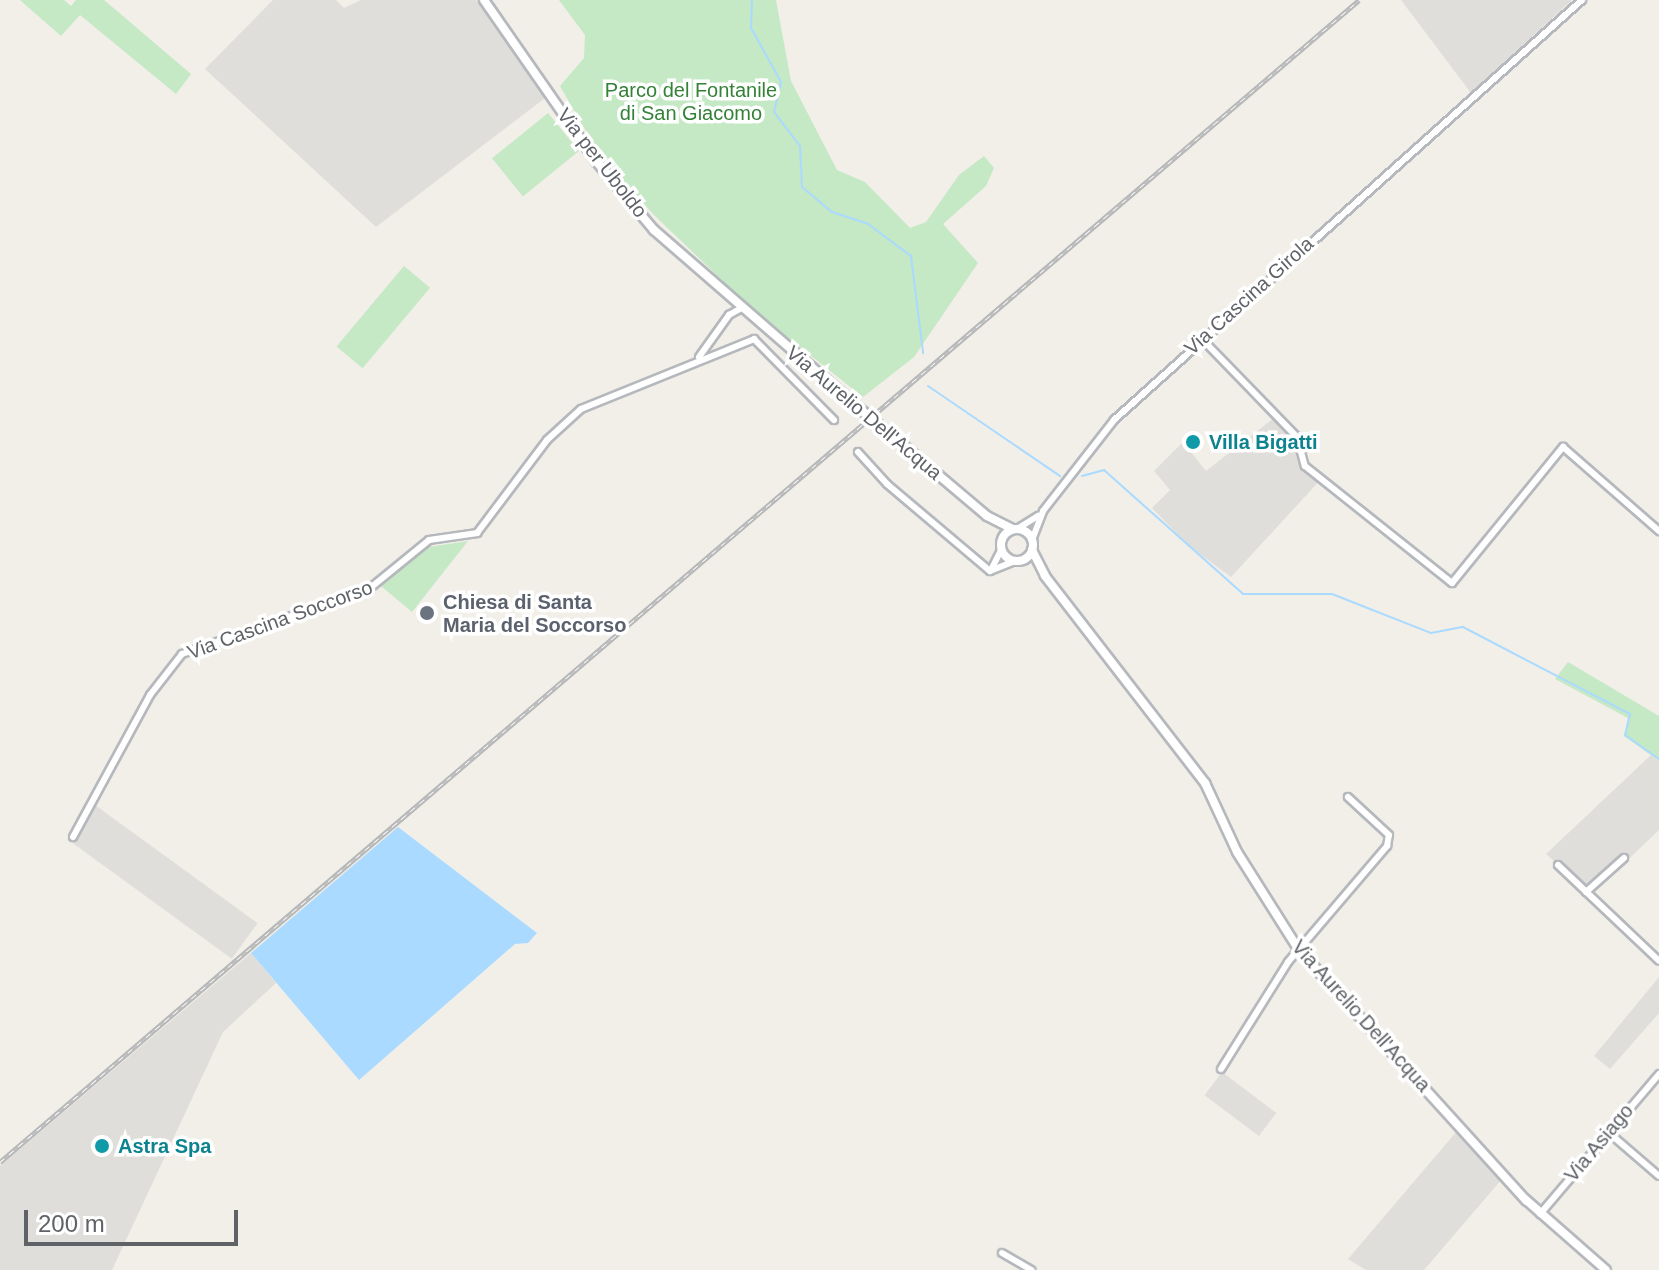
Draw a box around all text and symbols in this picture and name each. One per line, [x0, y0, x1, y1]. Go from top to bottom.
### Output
park label: Parco del Fontanile di San Giacomo [605, 79, 777, 126]
street label: Via per Uboldo [552, 104, 652, 222]
street label: Via Cascina Girola [1180, 232, 1318, 360]
street label: Via Aurelio Dell'Acqua [781, 341, 947, 485]
place label: Villa Bigatti [1209, 430, 1318, 454]
marker: Villa Bigatti [1184, 433, 1202, 451]
street label: Via Cascina Soccorso [184, 575, 376, 665]
place label: Chiesa di Santa Maria del Soccorso [443, 590, 626, 637]
marker: Chiesa di Santa Maria del Soccorso [418, 604, 436, 622]
street label: Via Aurelio Dell'Acqua [1286, 935, 1436, 1097]
street label: Via Asiago [1559, 1099, 1639, 1187]
place label: Astra Spa [118, 1134, 211, 1158]
marker: Astra Spa [93, 1137, 111, 1155]
scale bar [28, 1194, 242, 1244]
text: 200 m [38, 1210, 105, 1237]

